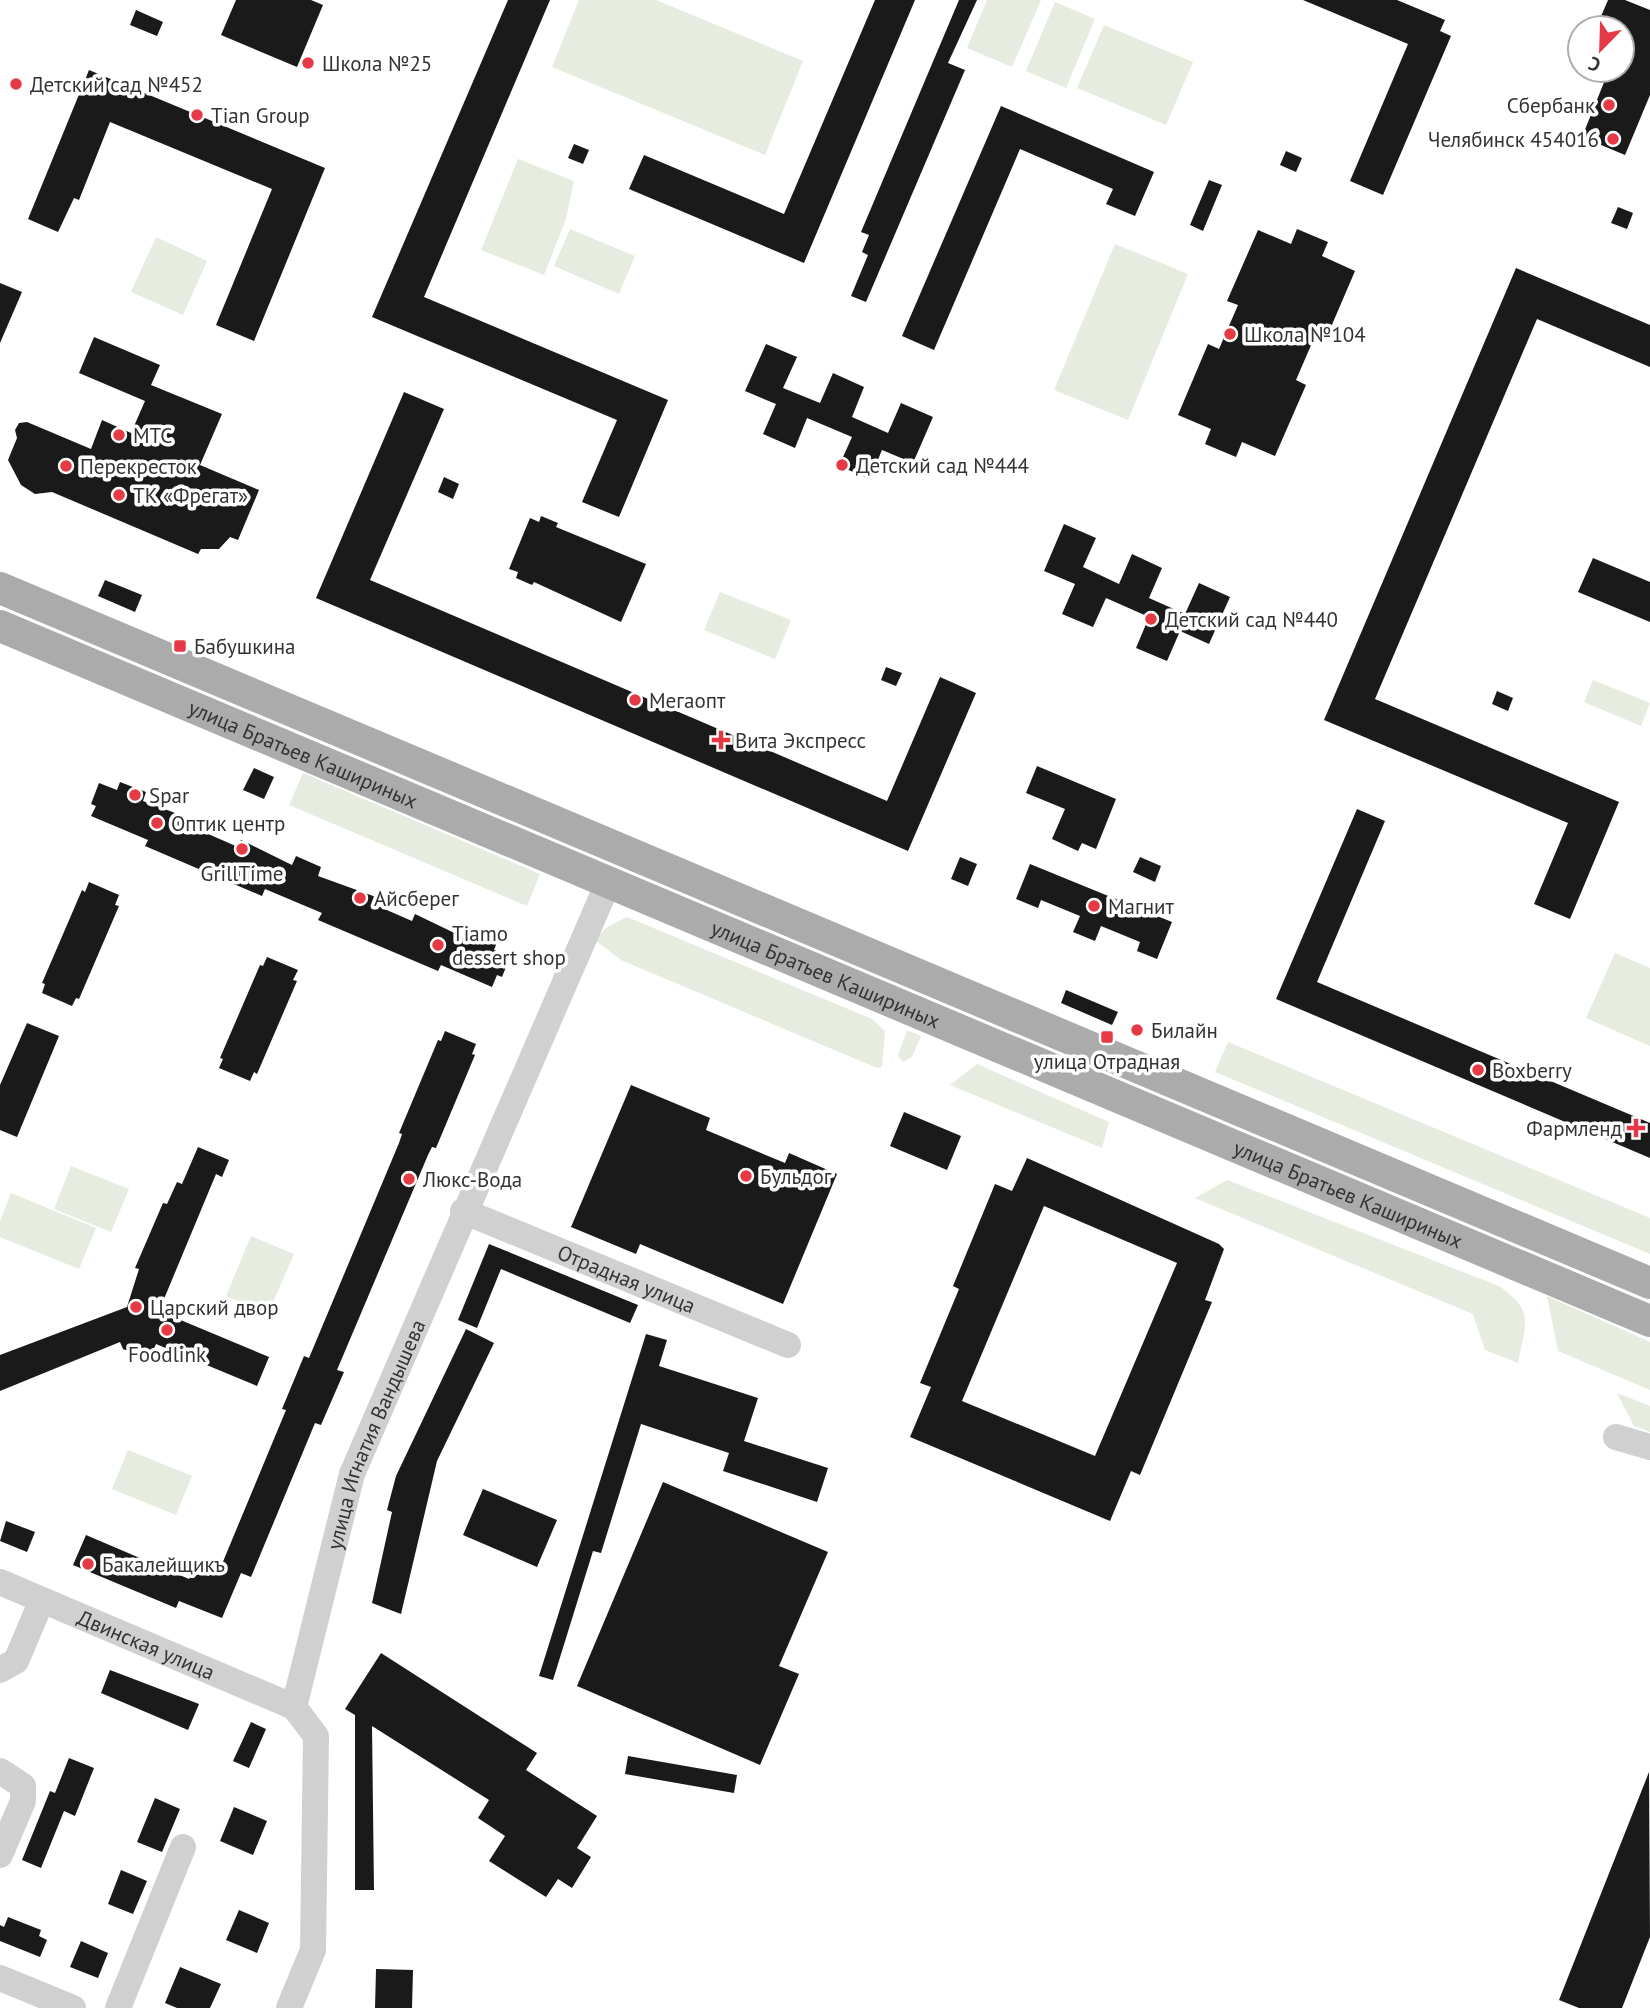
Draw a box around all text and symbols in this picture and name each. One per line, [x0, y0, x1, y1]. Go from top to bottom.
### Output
north arrow [1566, 14, 1636, 84]
place label: Школа №25 [322, 50, 432, 77]
text: С [1584, 51, 1604, 78]
marker: Школа №25 [300, 55, 316, 71]
place label: Детский сад №452 [30, 71, 203, 98]
marker: Детский сад №452 [8, 76, 24, 92]
place label: Сбербанк [1507, 92, 1595, 119]
marker: Сбербанк [1601, 97, 1617, 113]
place label: Tian Group [211, 102, 310, 129]
marker: Tian Group [189, 107, 205, 123]
place label: Челябинск 454016 [1428, 126, 1599, 153]
marker: Челябинск 454016 [1605, 131, 1621, 147]
place label: Школа №104 [1244, 321, 1366, 348]
marker: Школа №104 [1222, 326, 1238, 342]
place label: МТС [133, 422, 172, 449]
marker: МТС [111, 427, 127, 443]
place label: Детский сад №444 [856, 452, 1029, 479]
place label: Перекресток [80, 453, 197, 480]
marker: Детский сад №444 [834, 457, 850, 473]
marker: Перекресток [58, 458, 74, 474]
place label: ТК «Фрегат» [133, 482, 248, 509]
marker: ТК «Фрегат» [111, 487, 127, 503]
place label: Детский сад №440 [1165, 606, 1338, 633]
marker: Детский сад №440 [1143, 611, 1159, 627]
place label: Бабушкина [194, 633, 295, 660]
marker: Бабушкина [172, 638, 188, 654]
place label: Мегаопт [649, 687, 726, 714]
marker: Мегаопт [627, 692, 643, 708]
street label: улица Братьев Кашириных [185, 693, 422, 814]
place label: Вита Экспресс [735, 727, 866, 754]
marker: Вита Экспресс [713, 732, 729, 748]
place label: Spar [149, 782, 189, 809]
marker: Spar [127, 787, 143, 803]
place label: Оптик центр [171, 810, 285, 837]
marker: Оптик центр [149, 815, 165, 831]
marker: GrillTime [234, 841, 250, 857]
place label: GrillTime [201, 860, 283, 887]
place label: Айсберег [374, 885, 459, 912]
marker: Айсберег [352, 890, 368, 906]
place label: Магнит [1108, 893, 1175, 920]
marker: Магнит [1086, 898, 1102, 914]
street label: улица Братьев Кашириных [707, 914, 945, 1034]
place label: Tiamo dessert shop [452, 920, 566, 971]
marker: Tiamo dessert shop [430, 937, 446, 953]
place label: Билайн [1151, 1017, 1218, 1044]
marker: Билайн [1129, 1022, 1145, 1038]
marker: улица Отрадная [1099, 1029, 1115, 1045]
place label: улица Отрадная [1034, 1048, 1180, 1075]
place label: Boxberry [1492, 1057, 1572, 1084]
marker: Boxberry [1470, 1062, 1486, 1078]
place label: Фармленд [1526, 1115, 1622, 1142]
marker: Фармленд [1628, 1120, 1644, 1136]
street label: улица Братьев Кашириных [1230, 1134, 1467, 1254]
place label: Бульдог [760, 1163, 832, 1190]
place label: Люкс-Вода [422, 1166, 522, 1193]
marker: Бульдог [738, 1168, 754, 1184]
marker: Люкс-Вода [401, 1171, 417, 1187]
street label: Отрадная улица [554, 1238, 700, 1319]
place label: Царский двор [150, 1294, 279, 1321]
marker: Царский двор [128, 1299, 144, 1315]
street label: улица Игнатия Вандышева [320, 1315, 431, 1552]
marker: Foodlink [159, 1322, 175, 1338]
place label: Foodlink [128, 1341, 206, 1368]
place label: Бакалейщикъ [102, 1551, 225, 1578]
marker: Бакалейщикъ [80, 1556, 96, 1572]
street label: Двинская улица [74, 1603, 219, 1685]

